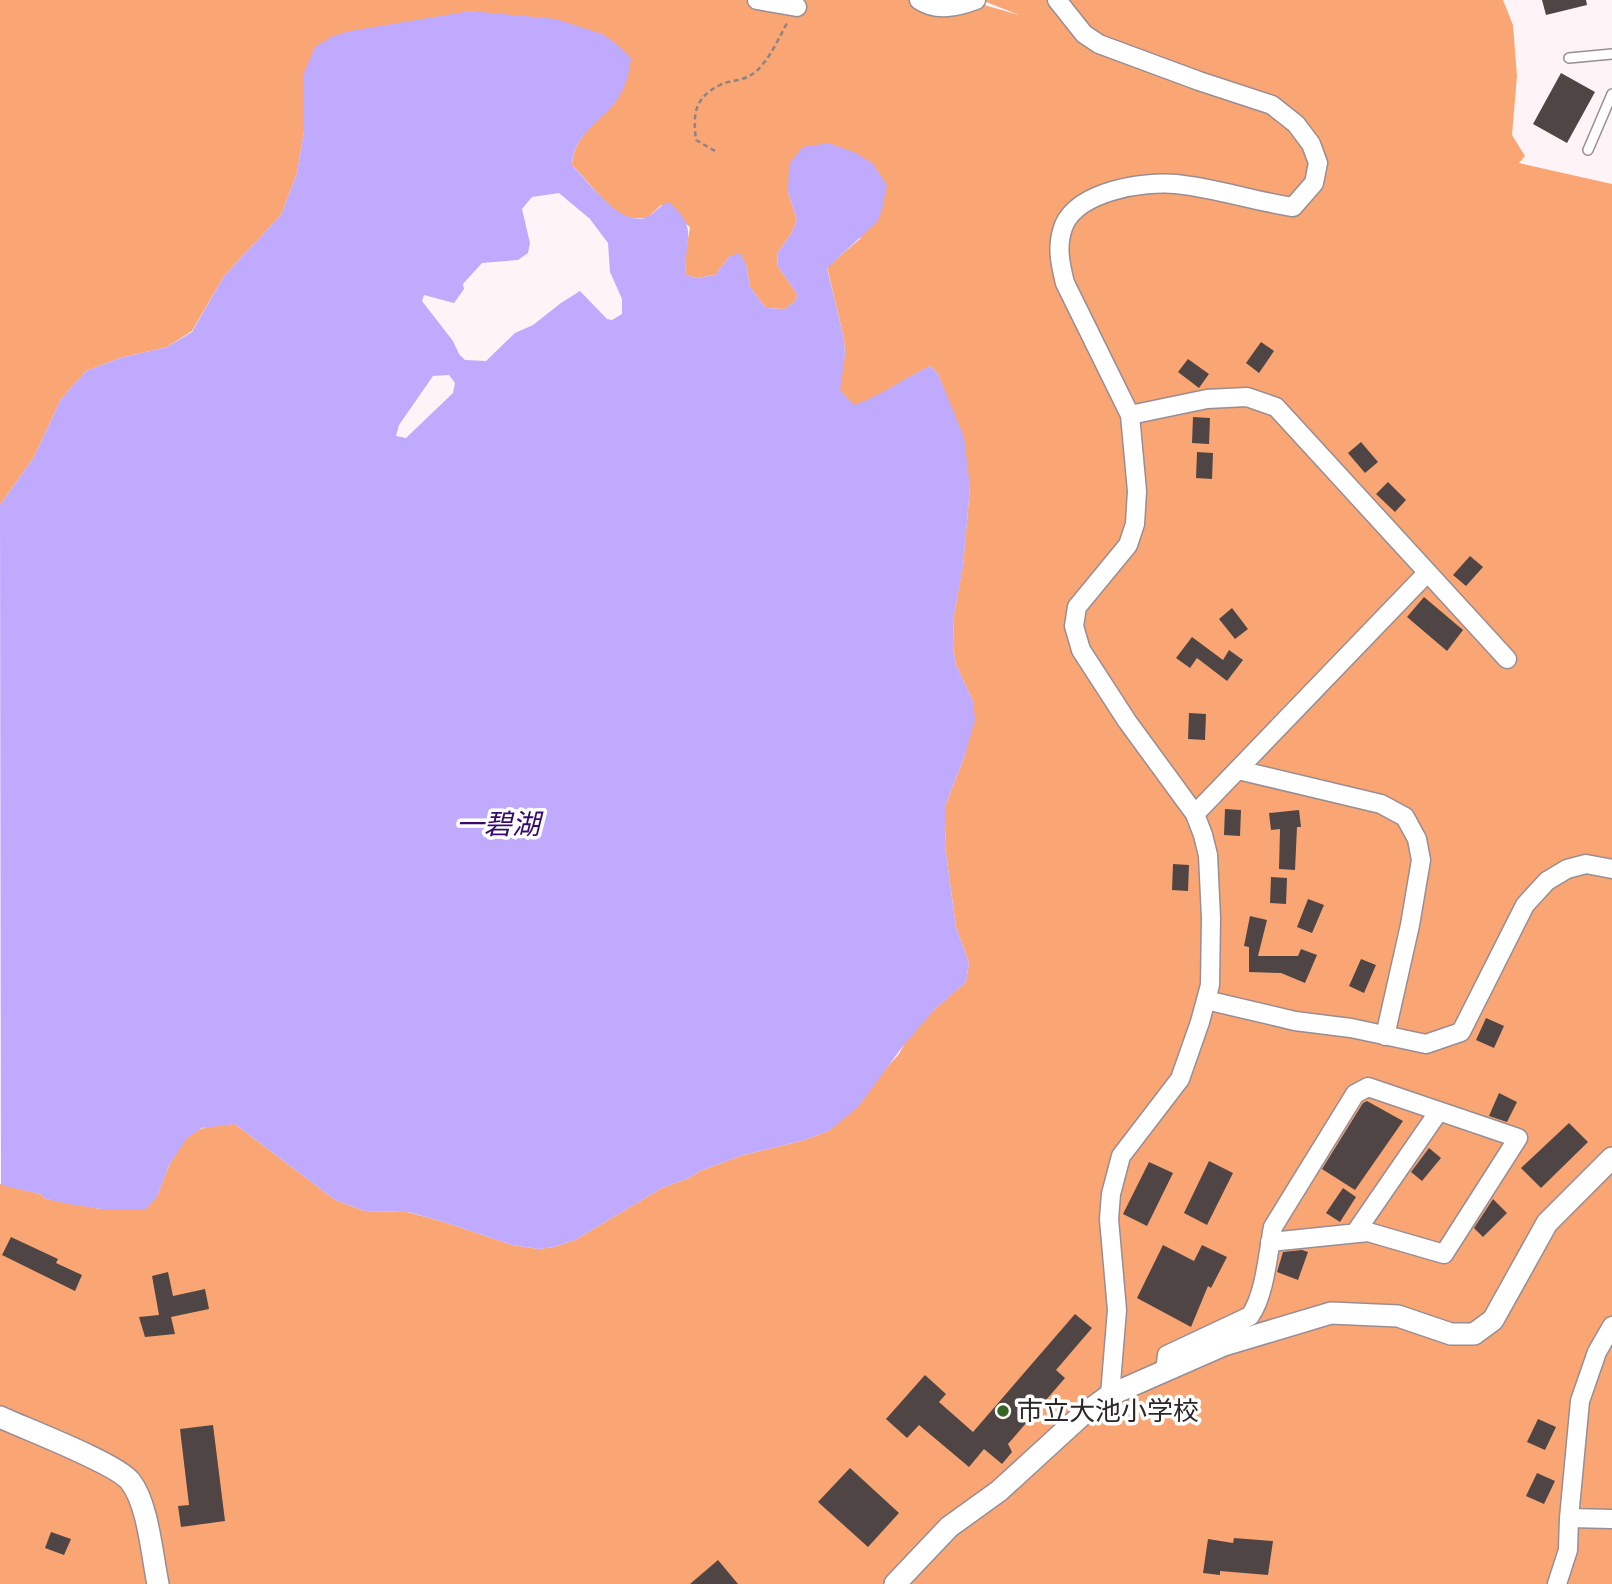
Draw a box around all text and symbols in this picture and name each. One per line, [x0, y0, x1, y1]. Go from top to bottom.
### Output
water label: 一碧湖 [456, 804, 544, 845]
place label: 市立大池小学校 [1017, 1392, 1199, 1430]
marker: 市立大池小学校 [995, 1403, 1011, 1419]

